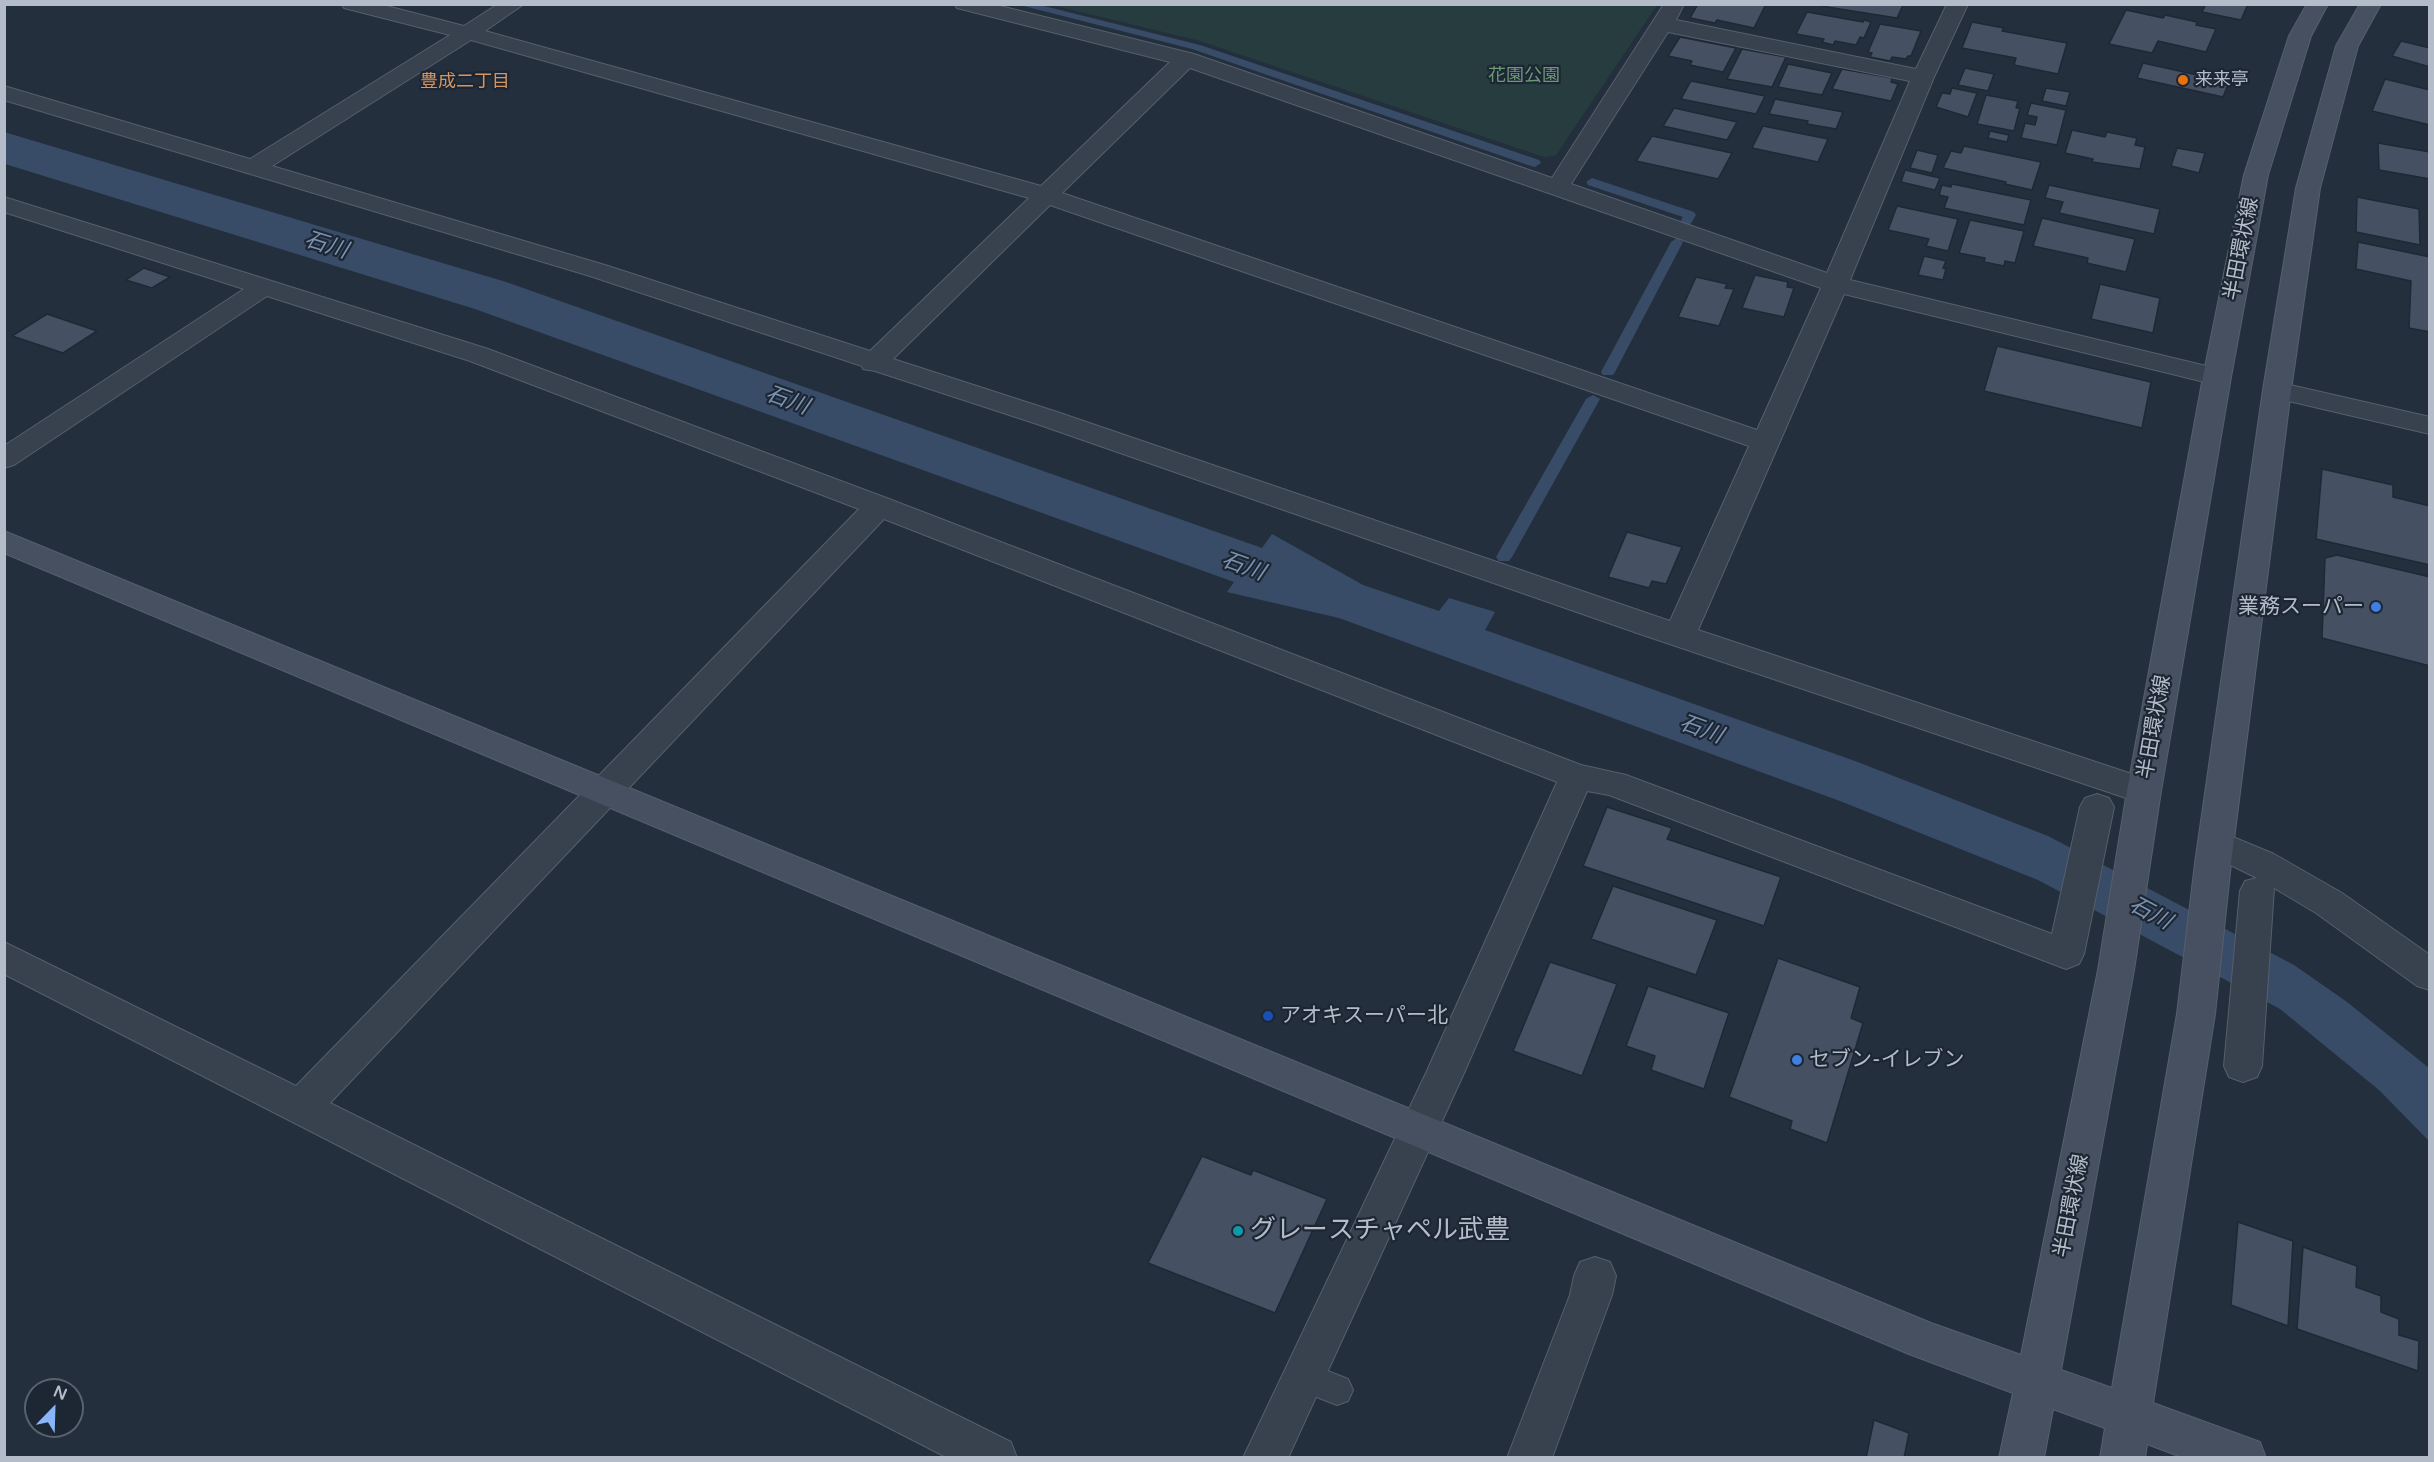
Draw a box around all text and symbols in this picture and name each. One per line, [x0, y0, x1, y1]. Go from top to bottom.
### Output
park label: 花園公園 [1488, 65, 1560, 87]
place label: 来来亭 [2195, 69, 2249, 91]
district label: 豊成二丁目 [420, 71, 510, 93]
marker: 来来亭 [2176, 73, 2190, 87]
street label: 半田環状線 [2220, 195, 2264, 303]
water label: 石川 [301, 227, 351, 265]
water label: 石川 [762, 381, 812, 421]
water label: 石川 [1218, 547, 1268, 587]
place label: 業務スーパー [2238, 594, 2364, 620]
marker: 業務スーパー [2369, 600, 2383, 614]
street label: 半田環状線 [2133, 673, 2177, 781]
water label: 石川 [1676, 710, 1726, 750]
water label: 石川 [2124, 892, 2176, 936]
place label: アオキスーパー北 [1280, 1003, 1448, 1029]
marker: アオキスーパー北 [1261, 1009, 1275, 1023]
place label: セブン-イレブン [1809, 1047, 1965, 1073]
marker: セブン-イレブン [1790, 1053, 1804, 1067]
street label: 半田環状線 [2050, 1152, 2094, 1260]
place label: グレースチャペル武豊 [1250, 1215, 1510, 1247]
marker: グレースチャペル武豊 [1231, 1224, 1245, 1238]
north arrow [24, 1378, 84, 1438]
text: N [50, 1382, 70, 1405]

